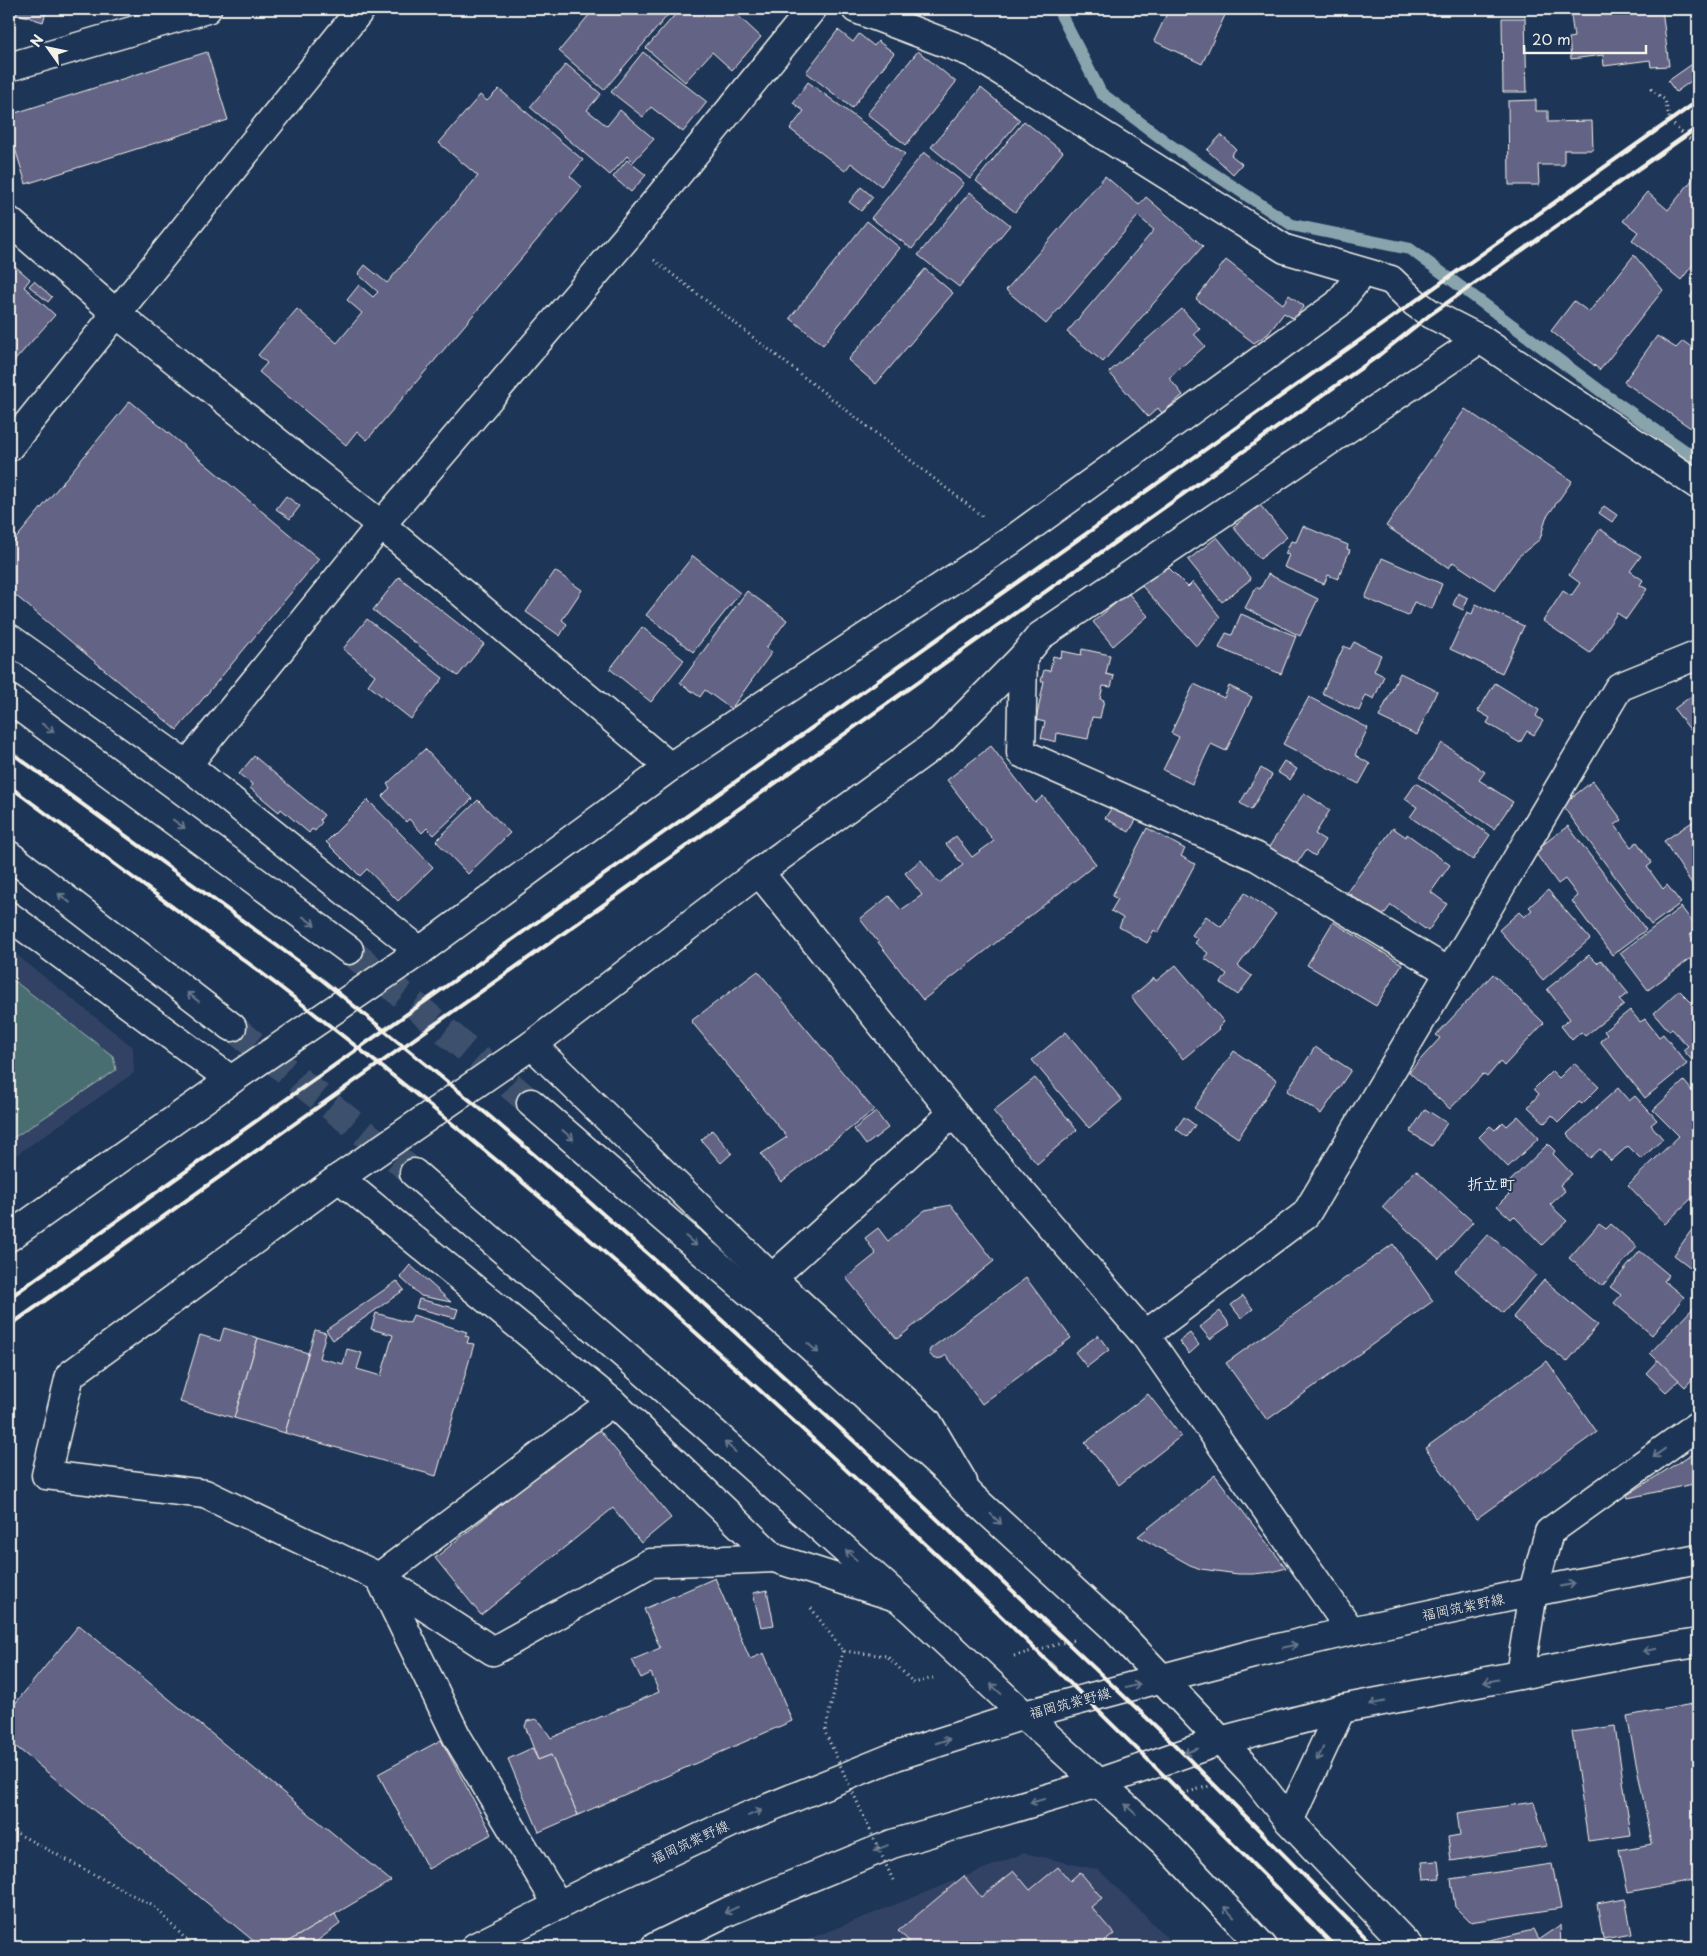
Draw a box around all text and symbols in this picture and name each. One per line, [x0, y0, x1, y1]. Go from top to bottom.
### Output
north arrow [22, 22, 72, 72]
scale bar [1524, 22, 1647, 54]
text: 20 m [1532, 27, 1571, 50]
text: N [25, 30, 49, 51]
one-way arrow [41, 723, 55, 733]
one-way arrow [172, 819, 185, 830]
one-way arrow [57, 893, 71, 903]
one-way arrow [302, 916, 316, 926]
one-way arrow [187, 992, 200, 1003]
one-way arrow [561, 1129, 574, 1140]
district label: 折立町 [1467, 1171, 1515, 1195]
one-way arrow [684, 1236, 697, 1247]
one-way arrow [806, 1342, 819, 1354]
one-way arrow [723, 1441, 736, 1453]
one-way arrow [1652, 1448, 1666, 1458]
one-way arrow [989, 1513, 1002, 1525]
one-way arrow [844, 1549, 857, 1561]
one-way arrow [1560, 1579, 1576, 1589]
street label: 福岡筑紫野線 [1420, 1588, 1506, 1626]
one-way arrow [1282, 1641, 1298, 1650]
one-way arrow [1642, 1646, 1658, 1656]
one-way arrow [1483, 1677, 1499, 1686]
one-way arrow [1124, 1681, 1140, 1690]
street label: 福岡筑紫野線 [1027, 1682, 1113, 1724]
one-way arrow [990, 1683, 1002, 1695]
one-way arrow [1369, 1698, 1385, 1708]
one-way arrow [935, 1735, 951, 1745]
one-way arrow [1315, 1746, 1325, 1761]
one-way arrow [1184, 1747, 1200, 1756]
one-way arrow [1029, 1796, 1045, 1806]
one-way arrow [1123, 1804, 1136, 1815]
one-way arrow [747, 1808, 762, 1817]
street label: 福岡筑紫野線 [647, 1814, 732, 1869]
one-way arrow [874, 1844, 889, 1853]
one-way arrow [1224, 1905, 1235, 1918]
one-way arrow [724, 1906, 739, 1916]

